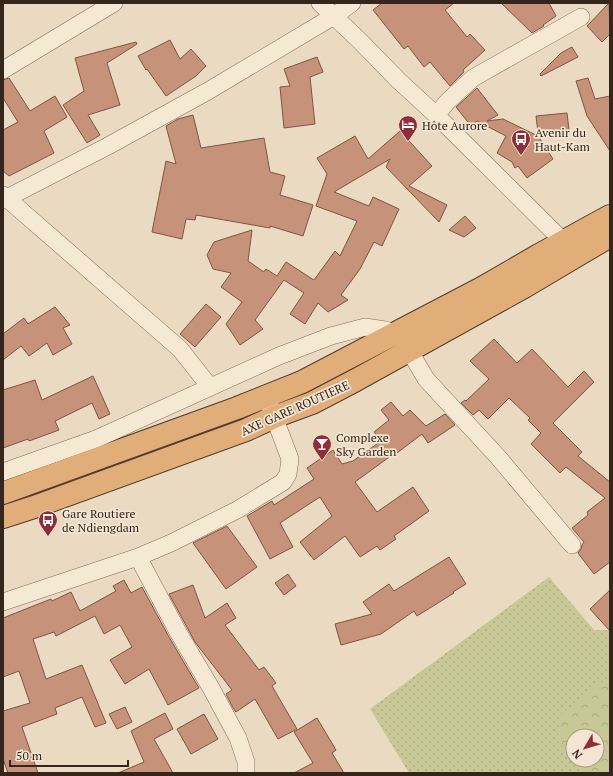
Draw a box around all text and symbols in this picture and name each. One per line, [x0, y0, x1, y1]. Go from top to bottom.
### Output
hotel icon: Hôte Aurore [397, 114, 419, 142]
place label: Hôte Aurore [422, 118, 487, 133]
place label: Avenir du Haut-Kam [535, 125, 591, 154]
bus stop icon: Avenir du Haut-Kam [510, 128, 532, 156]
street label: AXE GARE ROUTIERE [238, 377, 352, 439]
place label: Complexe Sky Garden [336, 430, 396, 459]
bar icon: Complexe Sky Garden [311, 433, 333, 461]
place label: Gare Routiere de Ndiengdam [62, 506, 140, 535]
bus stop icon: Gare Routiere de Ndiengdam [37, 509, 59, 537]
north arrow [565, 728, 605, 768]
scale bar [10, 742, 128, 768]
text: N [569, 746, 585, 762]
text: 50 m [16, 748, 43, 763]

